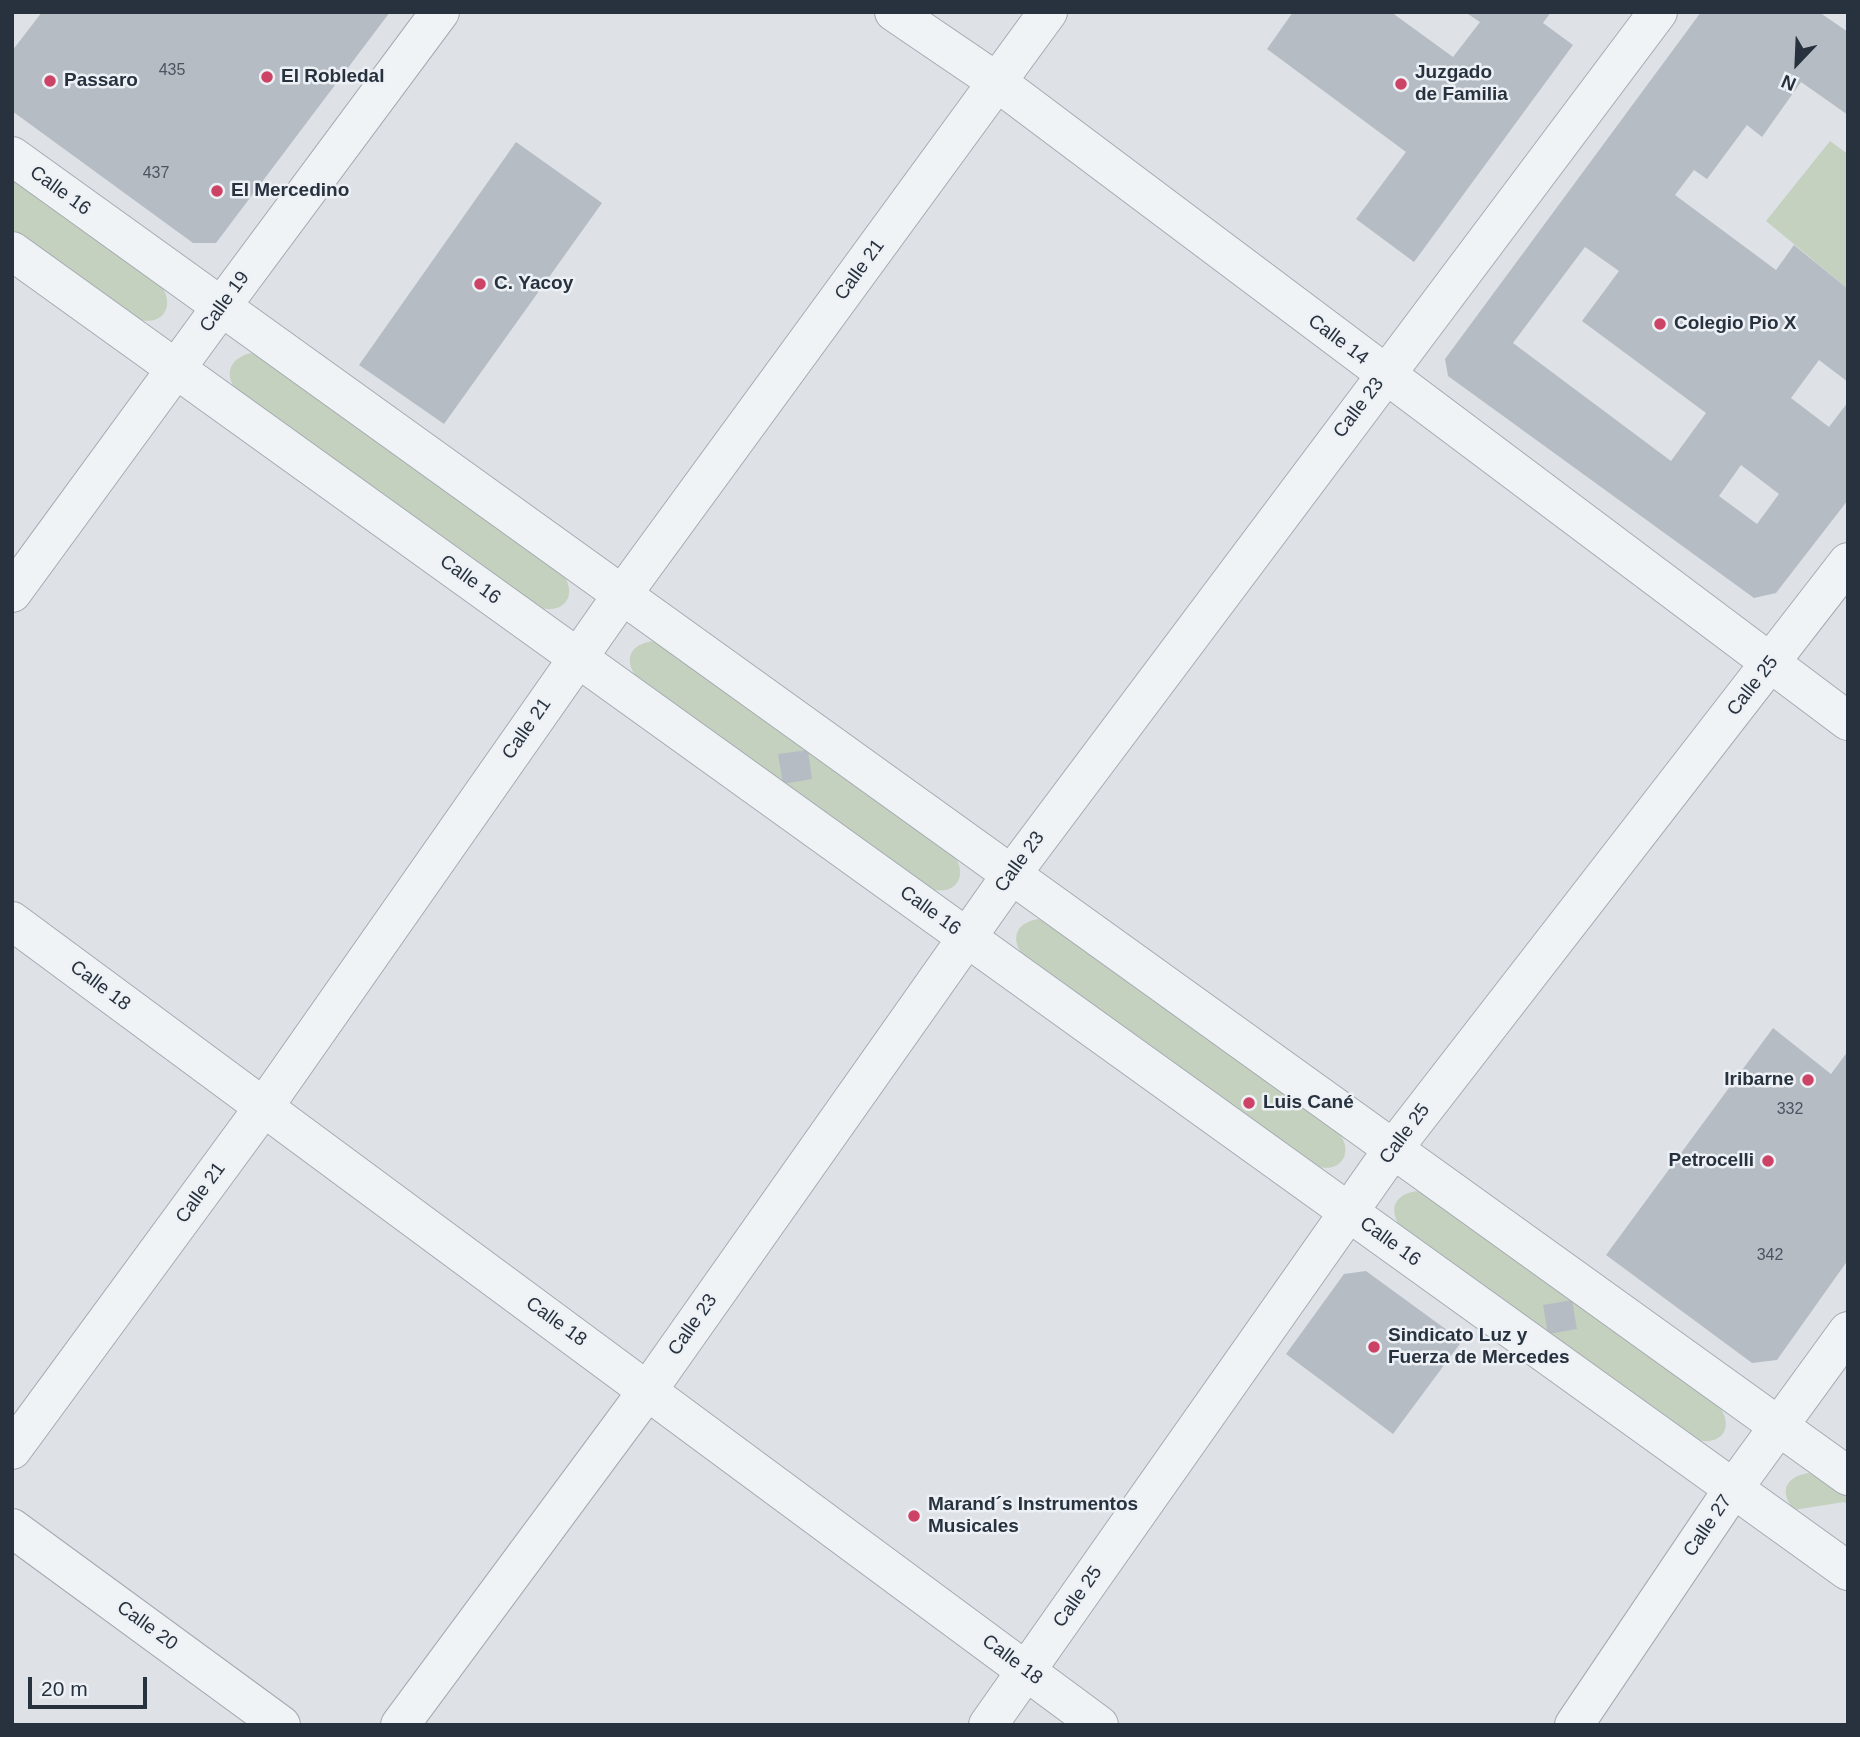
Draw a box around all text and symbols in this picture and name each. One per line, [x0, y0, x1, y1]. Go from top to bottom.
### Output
north arrow [1762, 28, 1832, 98]
house number: 435 [159, 61, 185, 81]
place label: Juzgado de Familia [1415, 62, 1508, 106]
place label: El Robledal [281, 66, 384, 88]
marker: El Robledal [259, 69, 275, 85]
place label: Passaro [64, 70, 138, 92]
text: N [1778, 70, 1799, 95]
marker: Passaro [42, 73, 58, 89]
marker: Juzgado de Familia [1393, 76, 1409, 92]
street label: Calle 16 [25, 161, 95, 221]
house number: 437 [143, 164, 169, 184]
place label: El Mercedino [231, 180, 349, 202]
marker: El Mercedino [209, 183, 225, 199]
street label: Calle 21 [830, 235, 890, 305]
street label: Calle 19 [195, 267, 255, 337]
place label: C. Yacoy [494, 273, 573, 295]
marker: C. Yacoy [472, 276, 488, 292]
street label: Calle 14 [1303, 310, 1373, 370]
place label: Colegio Pio X [1674, 313, 1796, 335]
marker: Colegio Pio X [1652, 316, 1668, 332]
street label: Calle 23 [1329, 373, 1389, 443]
street label: Calle 16 [435, 550, 505, 610]
street label: Calle 25 [1723, 652, 1783, 720]
street label: Calle 21 [498, 694, 556, 764]
street label: Calle 23 [990, 827, 1050, 897]
street label: Calle 16 [895, 881, 965, 941]
street label: Calle 18 [65, 956, 135, 1016]
place label: Iribarne [1724, 1069, 1794, 1091]
marker: Iribarne [1800, 1072, 1816, 1088]
place label: Luis Cané [1263, 1092, 1354, 1114]
marker: Luis Cané [1241, 1095, 1257, 1111]
street label: Calle 25 [1375, 1099, 1435, 1169]
house number: 332 [1777, 1100, 1803, 1120]
place label: Petrocelli [1668, 1150, 1754, 1172]
marker: Petrocelli [1760, 1153, 1776, 1169]
street label: Calle 21 [171, 1158, 231, 1228]
street label: Calle 16 [1355, 1212, 1425, 1272]
house number: 342 [1757, 1246, 1783, 1266]
street label: Calle 23 [664, 1290, 722, 1360]
street label: Calle 18 [521, 1292, 591, 1352]
place label: Sindicato Luz y Fuerza de Mercedes [1388, 1325, 1570, 1369]
marker: Sindicato Luz y Fuerza de Mercedes [1366, 1339, 1382, 1355]
street label: Calle 27 [1679, 1491, 1737, 1561]
place label: Marand´s Instrumentos Musicales [928, 1494, 1138, 1538]
marker: Marand´s Instrumentos Musicales [906, 1508, 922, 1524]
street label: Calle 25 [1049, 1562, 1107, 1632]
street label: Calle 20 [112, 1596, 182, 1656]
street label: Calle 18 [977, 1630, 1047, 1690]
scale bar [32, 1664, 150, 1708]
text: 20 m [41, 1677, 88, 1700]

